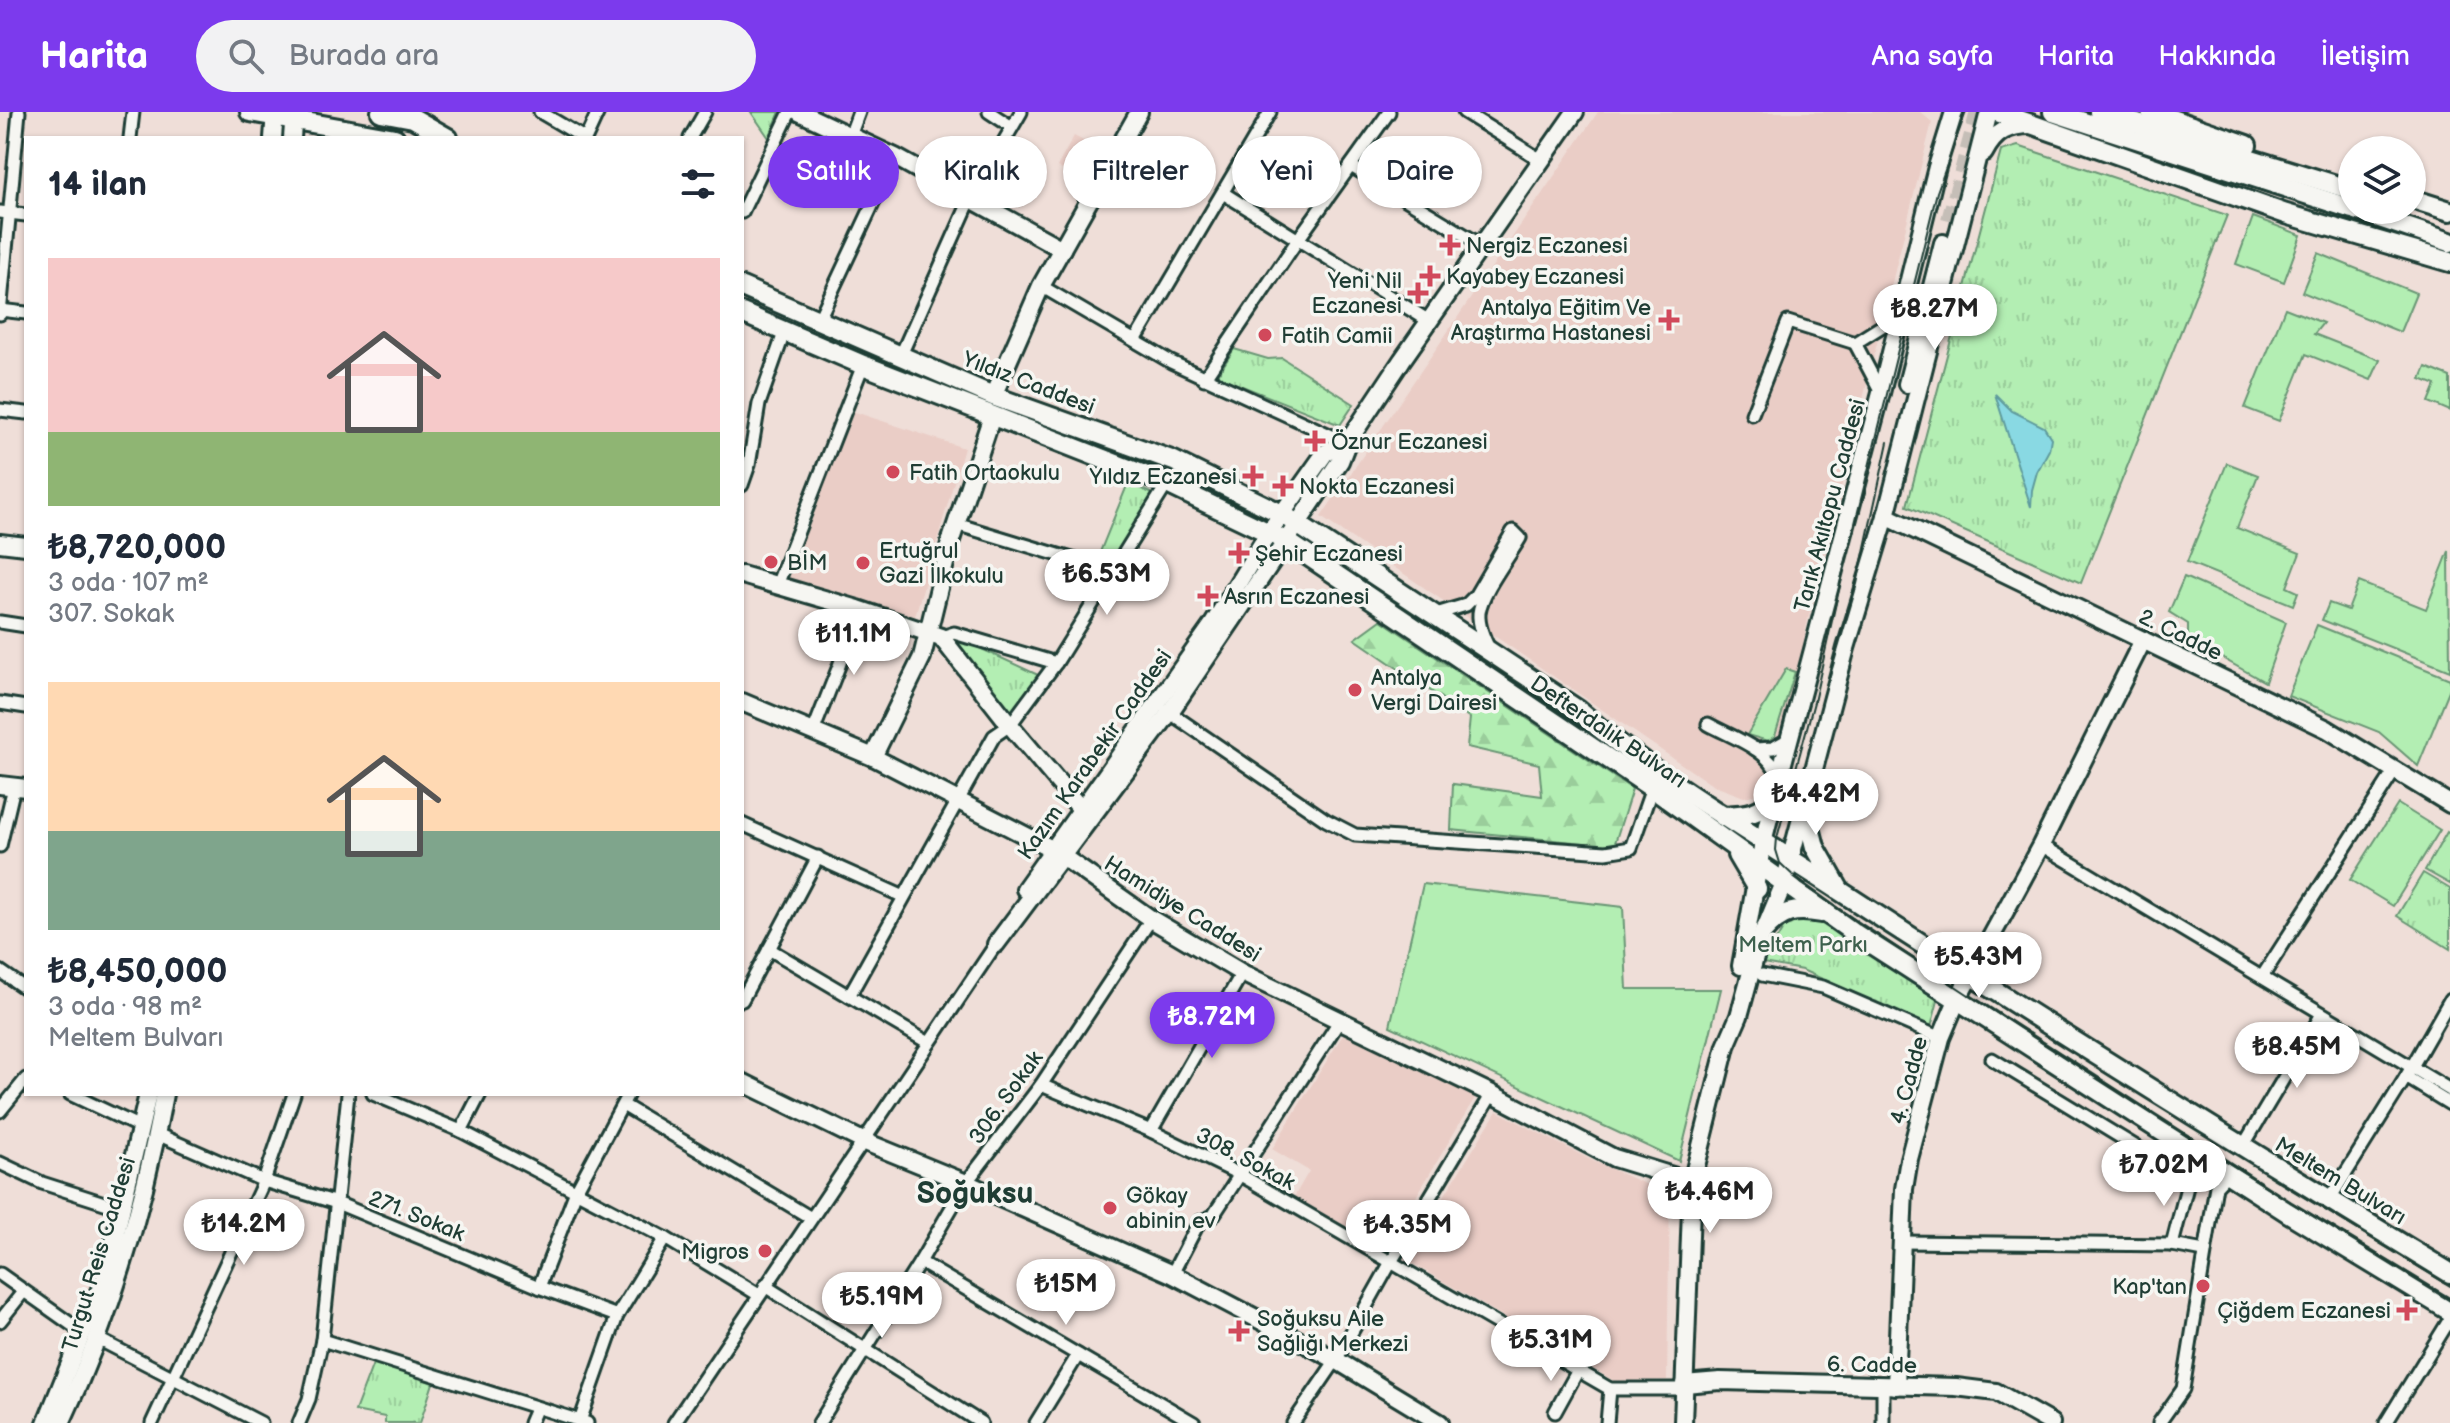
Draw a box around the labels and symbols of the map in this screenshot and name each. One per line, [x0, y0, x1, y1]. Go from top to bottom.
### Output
place label: Nergiz Eczanesi [1466, 233, 1628, 260]
marker: Nergiz Eczanesi [1441, 236, 1459, 254]
place label: Kayabey Eczanesi [1446, 264, 1624, 291]
marker: Kayabey Eczanesi [1421, 267, 1439, 285]
place label: Yeni Nil Eczanesi [1312, 268, 1402, 320]
marker: Yeni Nil Eczanesi [1409, 284, 1427, 302]
pin: ₺8.27M [1870, 284, 2000, 352]
place label: Antalya Eğitim Ve Araştırma Hastanesi [1451, 295, 1651, 347]
marker: Antalya Eğitim Ve Araştırma Hastanesi [1658, 309, 1680, 331]
place label: Fatih Camii [1281, 323, 1393, 350]
marker: Fatih Camii [1256, 326, 1274, 344]
street label: Yıldız Caddesi [958, 345, 1098, 421]
street label: Tarık Akıltopu Caddesi [1789, 396, 1872, 615]
place label: Öznur Eczanesi [1331, 428, 1488, 456]
marker: Öznur Eczanesi [1306, 432, 1324, 450]
place label: Fatih Ortaokulu [909, 460, 1060, 487]
marker: Fatih Ortaokulu [884, 463, 902, 481]
place label: Yıldız Eczanesi [1088, 464, 1237, 491]
marker: Yıldız Eczanesi [1244, 467, 1262, 485]
place label: Nokta Eczanesi [1299, 474, 1454, 501]
marker: Nokta Eczanesi [1274, 477, 1292, 495]
place label: Ertuğrul Gazi İlkokulu [879, 538, 1004, 590]
place label: Şehir Eczanesi [1255, 541, 1403, 568]
marker: Şehir Eczanesi [1230, 544, 1248, 562]
pin: ₺6.53M [1042, 549, 1172, 617]
place label: BİM [787, 550, 827, 577]
marker: BİM [762, 553, 780, 571]
marker: Ertuğrul Gazi İlkokulu [854, 554, 872, 572]
place label: Asrın Eczanesi [1224, 584, 1370, 611]
marker: Asrın Eczanesi [1199, 587, 1217, 605]
street label: 2. Cadde [2134, 604, 2227, 667]
pin: ₺11.1M [789, 609, 919, 677]
street label: Kazım Karabekir Caddesi [1012, 645, 1178, 865]
place label: Antalya Vergi Dairesi [1371, 665, 1497, 717]
street label: Defterdalık Bulvarı [1525, 670, 1691, 794]
marker: Antalya Vergi Dairesi [1346, 681, 1364, 699]
pin: ₺4.42M [1751, 769, 1881, 837]
street label: Hamidiye Caddesi [1099, 850, 1266, 968]
park label: Meltem Parkı [1738, 932, 1868, 959]
pin: ₺5.43M [1914, 932, 2044, 1000]
pin: ₺8.72M [1147, 992, 1277, 1060]
pin: ₺8.45M [2232, 1022, 2362, 1090]
street label: 4. Cadde [1885, 1033, 1934, 1127]
street label: 306. Sokak [963, 1046, 1049, 1150]
street label: 308. Sokak [1191, 1122, 1300, 1197]
street label: Meltem Bulvarı [2270, 1132, 2411, 1231]
pin: ₺7.02M [2099, 1140, 2229, 1208]
street label: Turgut Reis Caddesi [57, 1154, 142, 1355]
pin: ₺4.46M [1645, 1167, 1775, 1235]
district label: Soğuksu [917, 1176, 1033, 1212]
place label: Gökay abinin ev [1126, 1183, 1216, 1235]
street label: 271. Sokak [364, 1185, 469, 1248]
pin: ₺14.2M [179, 1199, 309, 1267]
marker: Gökay abinin ev [1101, 1199, 1119, 1217]
pin: ₺4.35M [1343, 1200, 1473, 1268]
place label: Migros [681, 1239, 749, 1266]
marker: Migros [756, 1242, 774, 1260]
pin: ₺15M [1019, 1259, 1113, 1327]
pin: ₺5.19M [817, 1272, 947, 1340]
place label: Kap'tan [2112, 1274, 2187, 1301]
marker: Kap'tan [2194, 1277, 2212, 1295]
place label: Çiğdem Eczanesi [2217, 1298, 2391, 1325]
marker: Çiğdem Eczanesi [2398, 1301, 2416, 1319]
place label: Soğuksu Aile Sağlığı Merkezi [1257, 1306, 1409, 1358]
pin: ₺5.31M [1486, 1315, 1616, 1383]
marker: Soğuksu Aile Sağlığı Merkezi [1228, 1320, 1250, 1342]
street label: 6. Cadde [1827, 1351, 1917, 1380]

